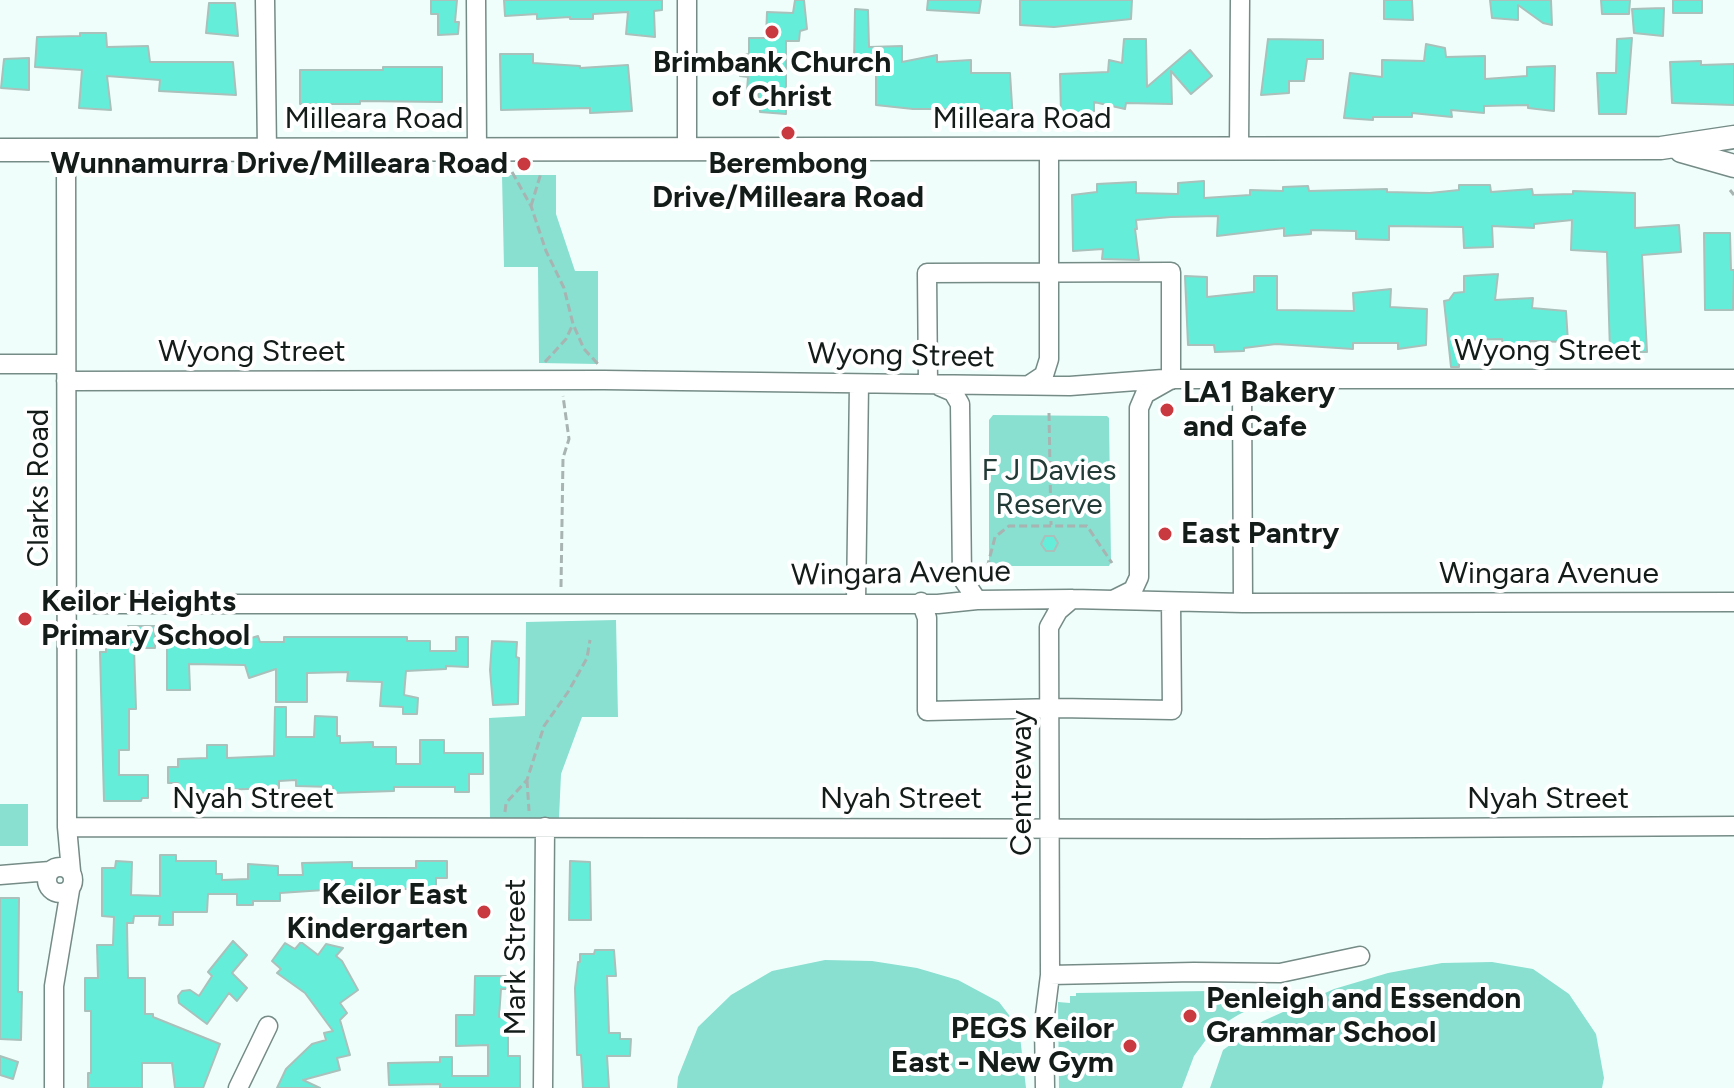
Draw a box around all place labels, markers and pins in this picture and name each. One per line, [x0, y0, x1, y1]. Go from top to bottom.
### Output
marker: Brimbank Church of Christ [763, 23, 781, 41]
place label: Brimbank Church of Christ [653, 45, 891, 116]
marker: Berembong Drive/Milleara Road [779, 124, 797, 142]
place label: Wunnamurra Drive/Milleara Road [51, 146, 508, 182]
place label: Berembong Drive/Milleara Road [652, 146, 924, 216]
marker: Wunnamurra Drive/Milleara Road [515, 155, 533, 173]
place label: LA1 Bakery and Cafe [1183, 375, 1335, 446]
marker: LA1 Bakery and Cafe [1158, 401, 1176, 419]
place label: East Pantry [1181, 516, 1339, 552]
marker: East Pantry [1156, 525, 1174, 543]
place label: Keilor Heights Primary School [41, 584, 250, 654]
marker: Keilor Heights Primary School [16, 610, 34, 628]
place label: Keilor East Kindergarten [286, 877, 468, 948]
marker: Keilor East Kindergarten [475, 903, 493, 921]
place label: Penleigh and Essendon Grammar School [1206, 981, 1521, 1052]
marker: Penleigh and Essendon Grammar School [1181, 1007, 1199, 1025]
place label: PEGS Keilor East - New Gym [891, 1011, 1114, 1082]
marker: PEGS Keilor East - New Gym [1121, 1037, 1139, 1055]

